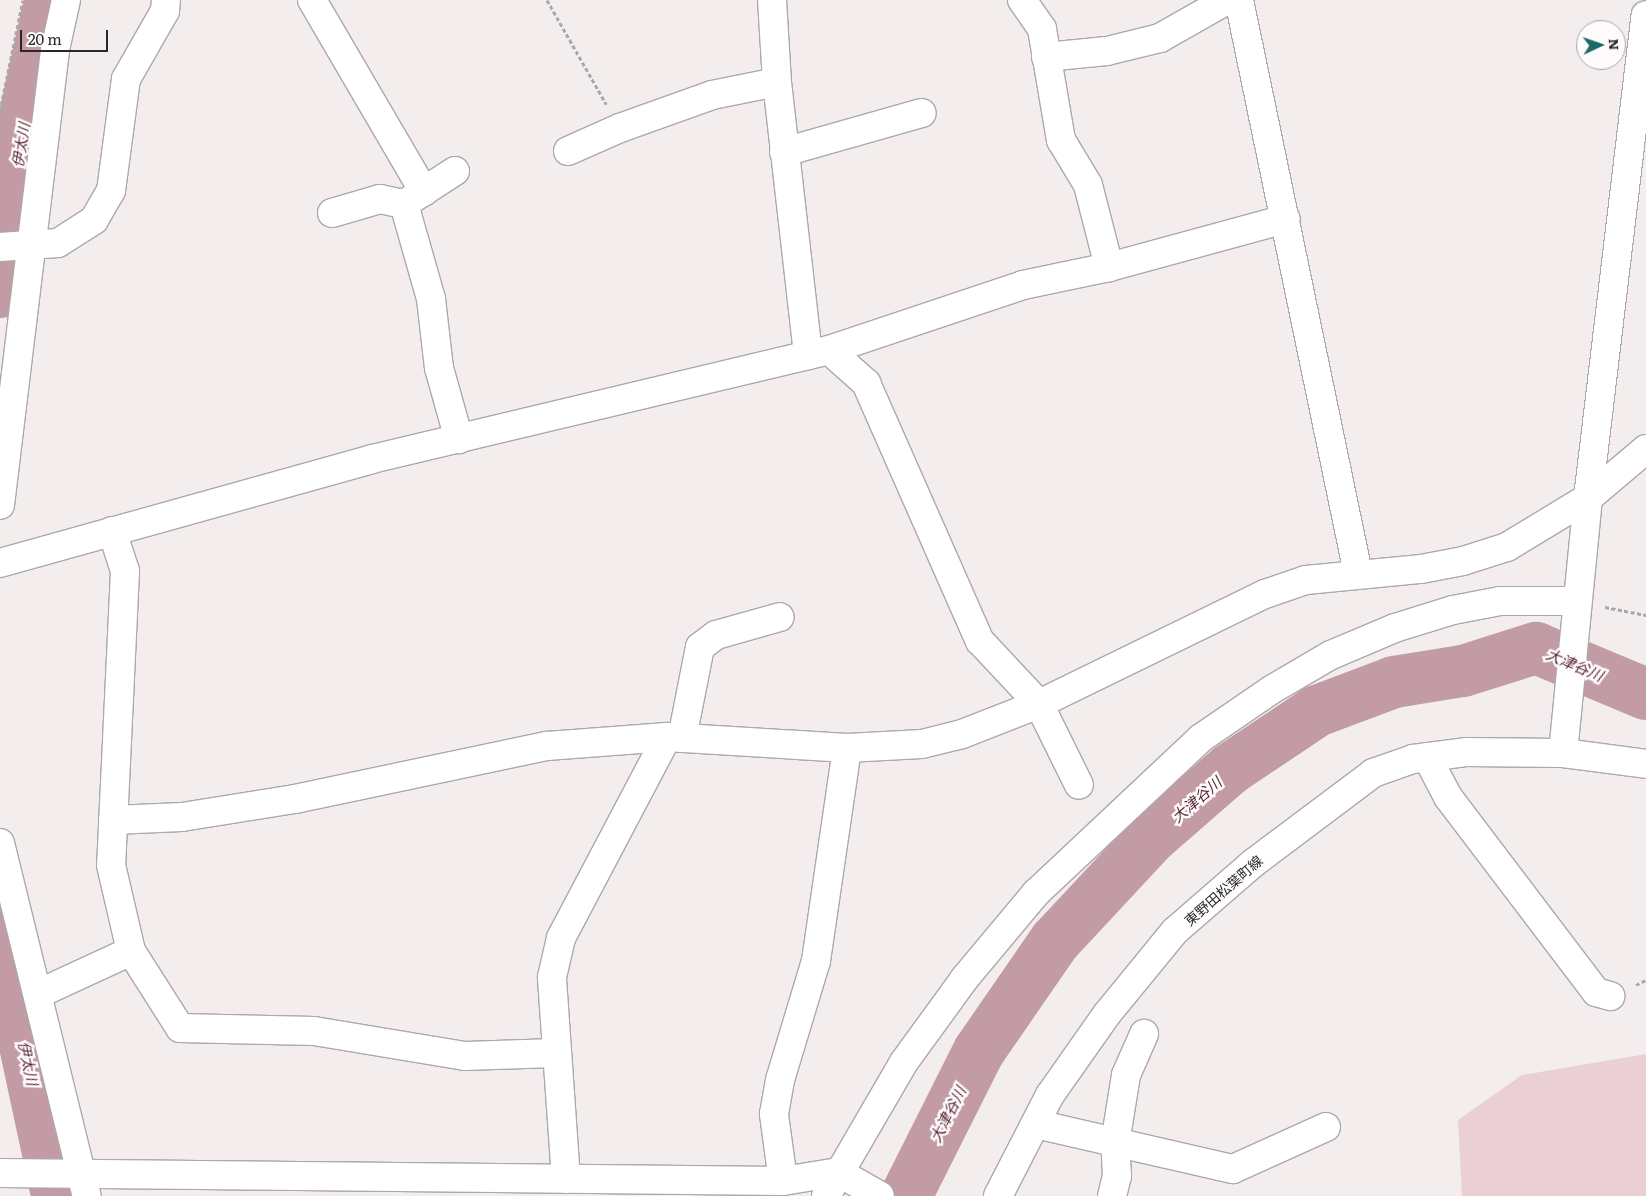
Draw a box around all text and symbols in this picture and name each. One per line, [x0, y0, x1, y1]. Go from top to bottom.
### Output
scale bar [22, 20, 110, 52]
north arrow [1576, 20, 1626, 70]
text: 20 m [28, 27, 62, 50]
text: N [1605, 38, 1625, 51]
water label: 伊太川 [8, 121, 32, 169]
water label: 大津谷川 [1544, 644, 1606, 684]
water label: 大津谷川 [1167, 773, 1225, 825]
street label: 東野田松葉町線 [1181, 852, 1265, 928]
water label: 伊太川 [16, 1039, 42, 1087]
water label: 大津谷川 [925, 1083, 969, 1145]

